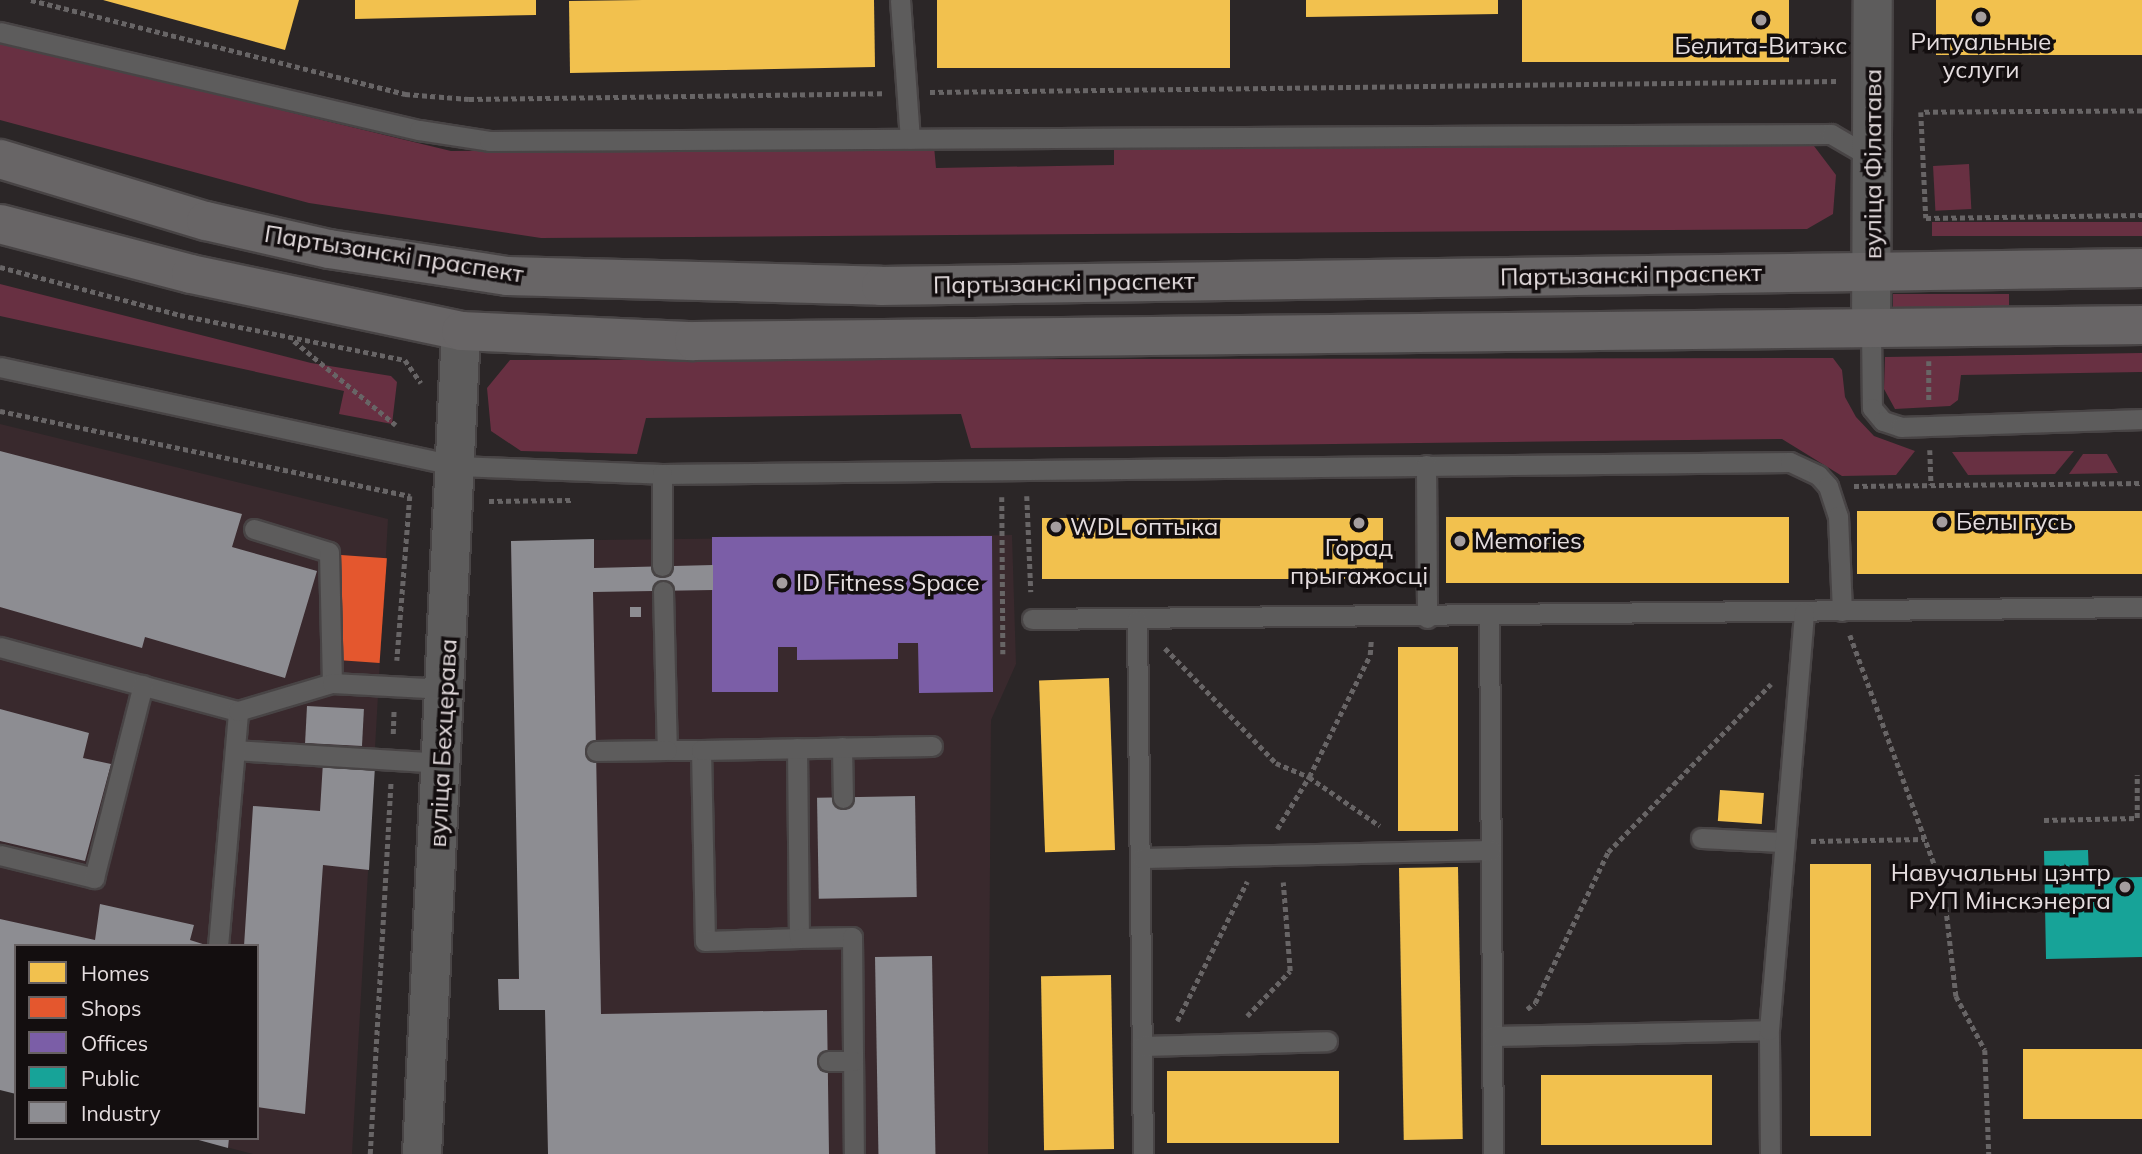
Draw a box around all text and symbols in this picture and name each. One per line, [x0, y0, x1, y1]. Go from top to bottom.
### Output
marker: Ритуальные услуги [1973, 9, 1989, 25]
marker: Белита-Витэкс [1753, 12, 1769, 28]
place label: Ритуальные услуги [1911, 28, 2051, 84]
place label: Белита-Витэкс [1675, 32, 1847, 60]
street label: вуліца Філатава [1859, 69, 1887, 259]
street label: Партызанскі праспект [262, 219, 526, 289]
street label: Партызанскі праспект [1500, 258, 1762, 292]
street label: Партызанскі праспект [933, 266, 1195, 300]
place label: Белы гусь [1956, 508, 2073, 536]
place label: WDL оптыка [1070, 513, 1219, 541]
marker: Белы гусь [1934, 514, 1950, 530]
marker: Горад прыгажосці [1351, 515, 1367, 531]
marker: WDL оптыка [1048, 519, 1064, 535]
place label: Memories [1474, 527, 1582, 555]
marker: Memories [1452, 533, 1468, 549]
place label: Горад прыгажосці [1290, 534, 1428, 590]
place label: ID Fitness Space [796, 569, 980, 597]
marker: ID Fitness Space [774, 575, 790, 591]
street label: вуліца Бехцерава [423, 638, 463, 848]
place label: Навучальны цэнтр РУП Мінскэнерга [1891, 859, 2111, 915]
marker: Навучальны цэнтр РУП Мінскэнерга [2117, 879, 2133, 895]
legend [14, 944, 259, 1140]
text: Homes [81, 960, 149, 986]
text: Shops [81, 995, 141, 1021]
text: Offices [81, 1030, 148, 1056]
text: Public [81, 1065, 140, 1091]
text: Industry [81, 1100, 161, 1126]

